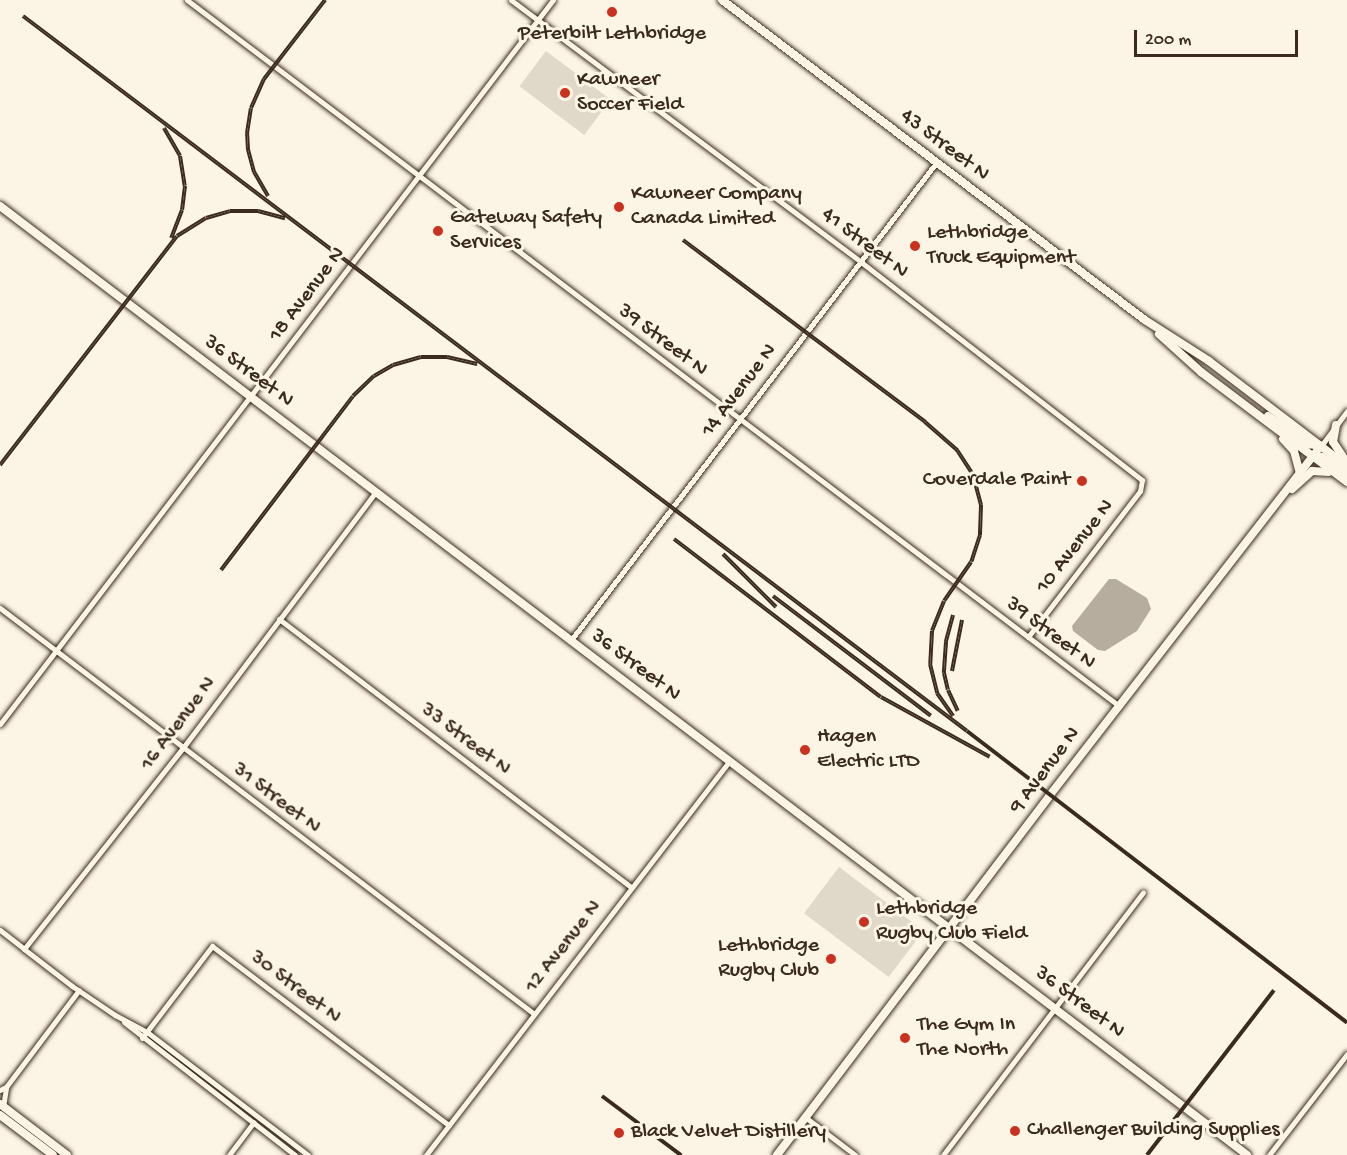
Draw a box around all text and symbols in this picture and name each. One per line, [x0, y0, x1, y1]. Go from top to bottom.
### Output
marker: Peterbilt Lethbridge [605, 5, 619, 19]
scale bar [1137, 18, 1300, 56]
place label: Peterbilt Lethbridge [518, 22, 706, 48]
text: 200 m [1145, 30, 1191, 51]
place label: Kawneer Soccer Field [577, 67, 683, 118]
marker: Kawneer Soccer Field [558, 86, 572, 100]
street label: 43 Street N [894, 104, 994, 188]
place label: Kawneer Company Canada Limited [631, 181, 802, 232]
marker: Kawneer Company Canada Limited [612, 200, 626, 214]
street label: 41 Street N [815, 203, 913, 285]
place label: Gateway Safety Services [450, 205, 602, 256]
place label: Lethbridge Truck Equipment [927, 220, 1075, 272]
marker: Gateway Safety Services [431, 224, 445, 238]
marker: Lethbridge Truck Equipment [908, 239, 922, 253]
street label: 18 Avenue N [264, 242, 352, 348]
street label: 39 Street N [612, 299, 712, 383]
street label: 36 Street N [198, 330, 298, 414]
street label: 14 Avenue N [696, 339, 784, 443]
place label: Coverdale Paint [923, 468, 1070, 494]
marker: Coverdale Paint [1075, 474, 1089, 488]
street label: 10 Avenue N [1031, 495, 1121, 599]
street label: 39 Street N [1000, 592, 1100, 676]
street label: 36 Street N [585, 624, 685, 708]
street label: 16 Avenue N [135, 672, 223, 776]
street label: 33 Street N [415, 697, 515, 783]
street label: 9 Avenue N [1005, 722, 1087, 820]
place label: Hagen Electric LTD [817, 724, 919, 776]
marker: Hagen Electric LTD [798, 743, 812, 757]
street label: 31 Street N [227, 757, 325, 841]
street label: 12 Avenue N [520, 895, 608, 999]
place label: Lethbridge Rugby Club Field [876, 896, 1027, 948]
marker: Lethbridge Rugby Club Field [857, 915, 871, 929]
place label: Lethbridge Rugby Club [718, 933, 819, 984]
street label: 30 Street N [244, 945, 346, 1031]
marker: Lethbridge Rugby Club [824, 952, 838, 966]
street label: 36 Street N [1029, 961, 1129, 1045]
place label: The Gym In The North [917, 1012, 1015, 1064]
marker: The Gym In The North [898, 1031, 912, 1045]
place label: Challenger Building Supplies [1027, 1118, 1280, 1144]
place label: Black Velvet Distillery [631, 1120, 826, 1146]
marker: Challenger Building Supplies [1008, 1124, 1022, 1138]
marker: Black Velvet Distillery [612, 1126, 626, 1140]

